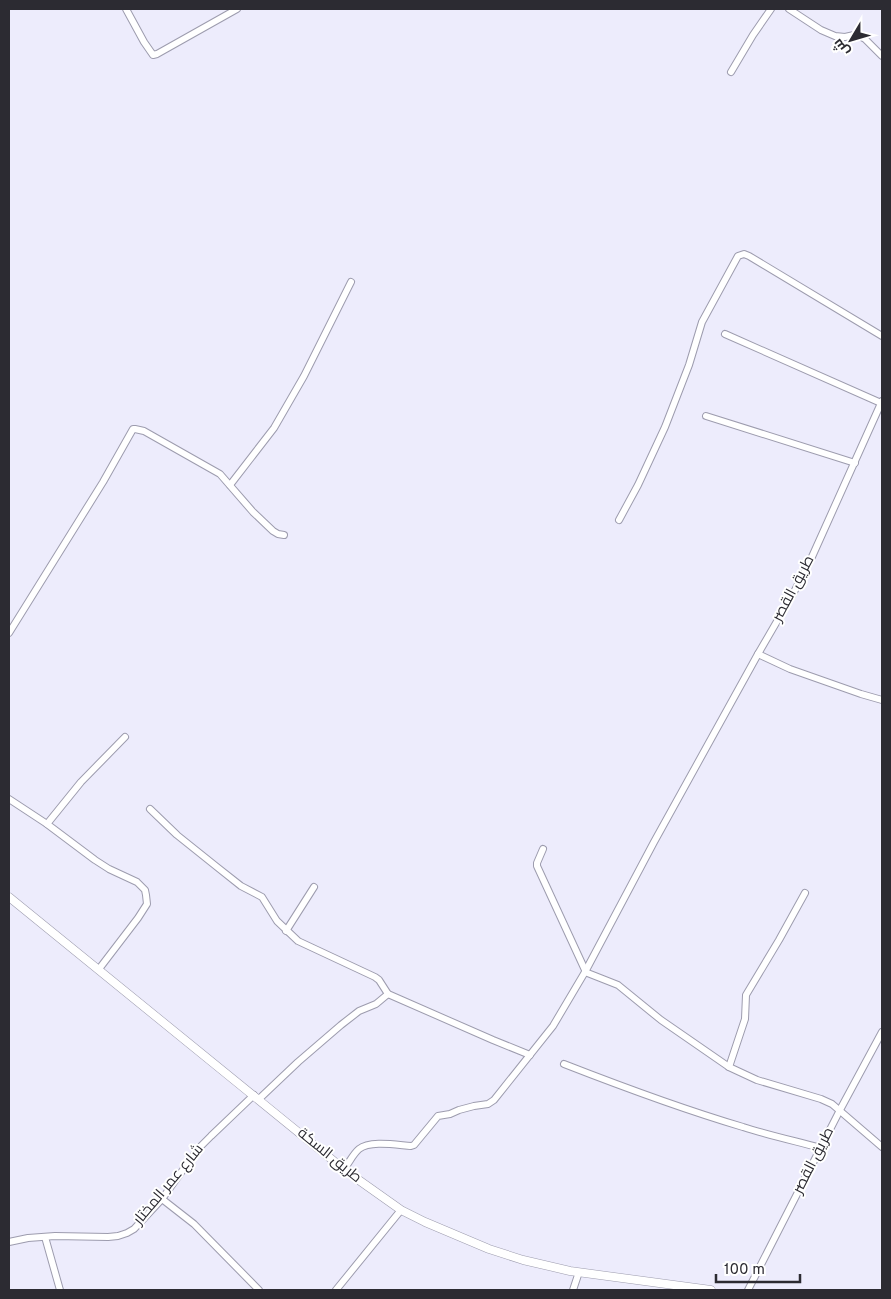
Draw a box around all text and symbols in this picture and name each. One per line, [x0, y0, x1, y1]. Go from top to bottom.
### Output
north arrow [826, 15, 876, 65]
text: ش [829, 35, 854, 60]
street label: طريق القصر [768, 553, 819, 626]
street label: طريق السكة [293, 1124, 365, 1188]
street label: طريق القصر [789, 1124, 839, 1198]
street label: شارع عمر المختار [129, 1141, 208, 1230]
scale bar [716, 1252, 800, 1284]
text: 100 m [724, 1261, 765, 1280]

